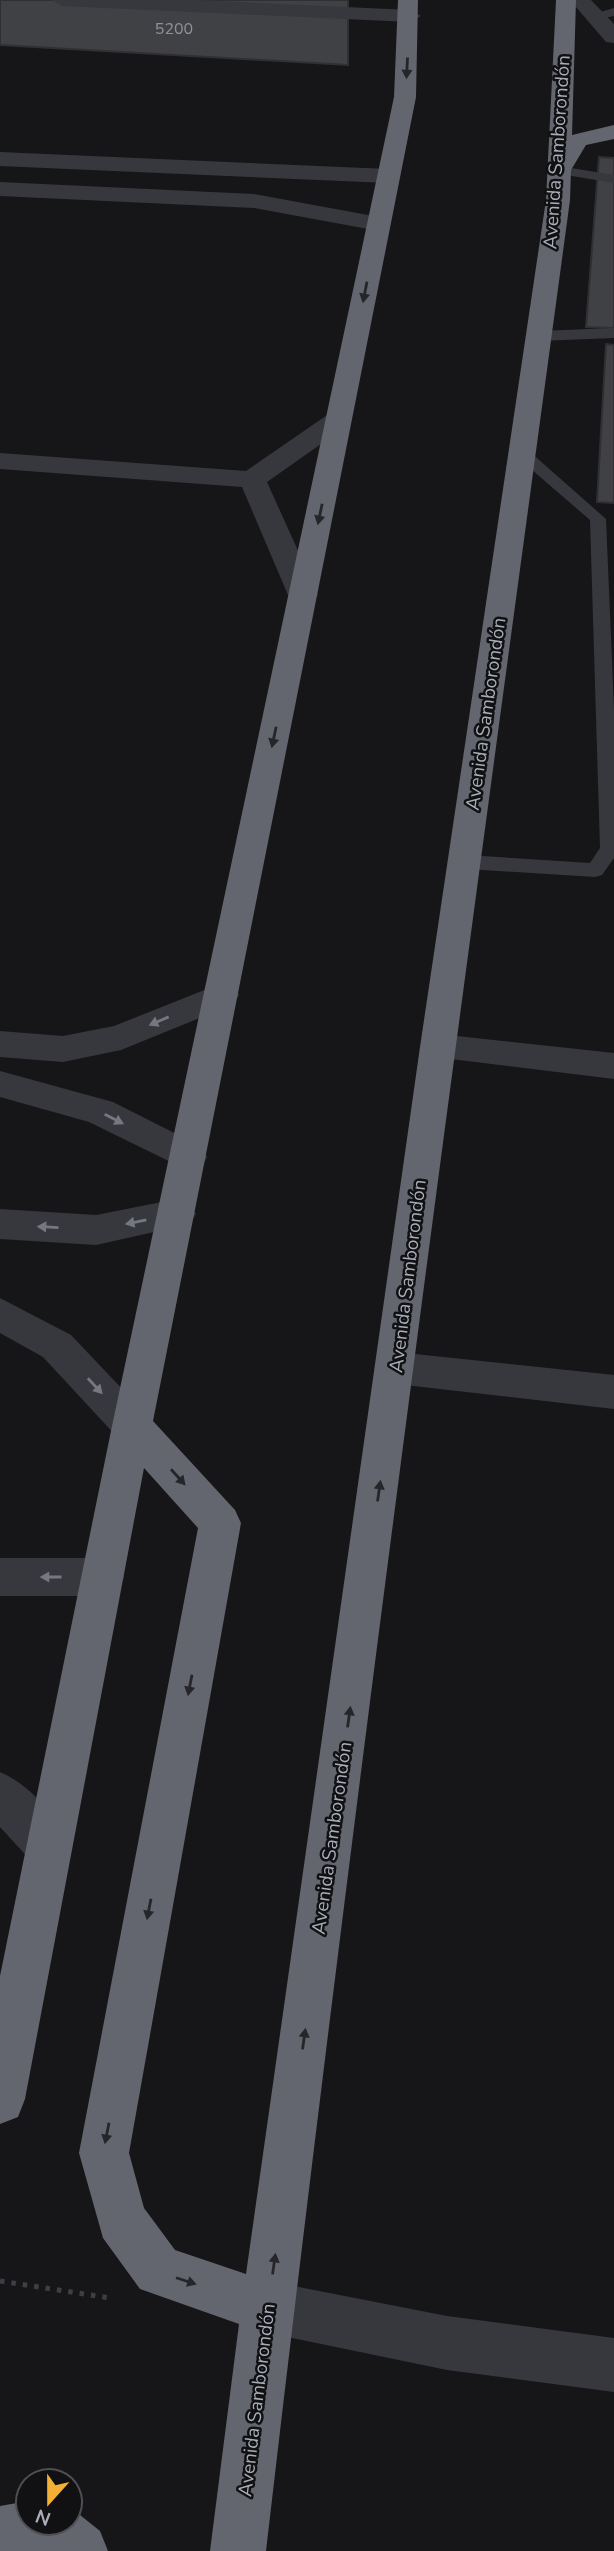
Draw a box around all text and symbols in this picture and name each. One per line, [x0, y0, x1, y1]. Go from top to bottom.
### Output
house number: 5200 [155, 18, 193, 40]
street label: Avenida Samborondón [537, 54, 577, 250]
one-way arrow [401, 57, 412, 79]
one-way arrow [360, 281, 371, 303]
one-way arrow [314, 503, 325, 525]
street label: Avenida Samborondón [460, 616, 512, 812]
one-way arrow [269, 726, 280, 748]
one-way arrow [148, 1016, 169, 1027]
one-way arrow [104, 1113, 124, 1125]
street label: Avenida Samborondón [383, 1178, 433, 1374]
one-way arrow [125, 1217, 147, 1228]
one-way arrow [37, 1221, 59, 1232]
one-way arrow [86, 1377, 102, 1394]
one-way arrow [170, 1468, 186, 1486]
one-way arrow [374, 1480, 385, 1502]
one-way arrow [40, 1571, 62, 1583]
one-way arrow [185, 1674, 196, 1696]
one-way arrow [343, 1705, 354, 1727]
street label: Avenida Samborondón [306, 1740, 358, 1936]
one-way arrow [143, 1898, 154, 1920]
one-way arrow [299, 2028, 310, 2050]
one-way arrow [102, 2122, 113, 2144]
one-way arrow [268, 2253, 279, 2275]
one-way arrow [176, 2276, 197, 2286]
street label: Avenida Samborondón [232, 2302, 282, 2498]
north arrow [14, 2467, 84, 2537]
text: N [32, 2502, 55, 2532]

